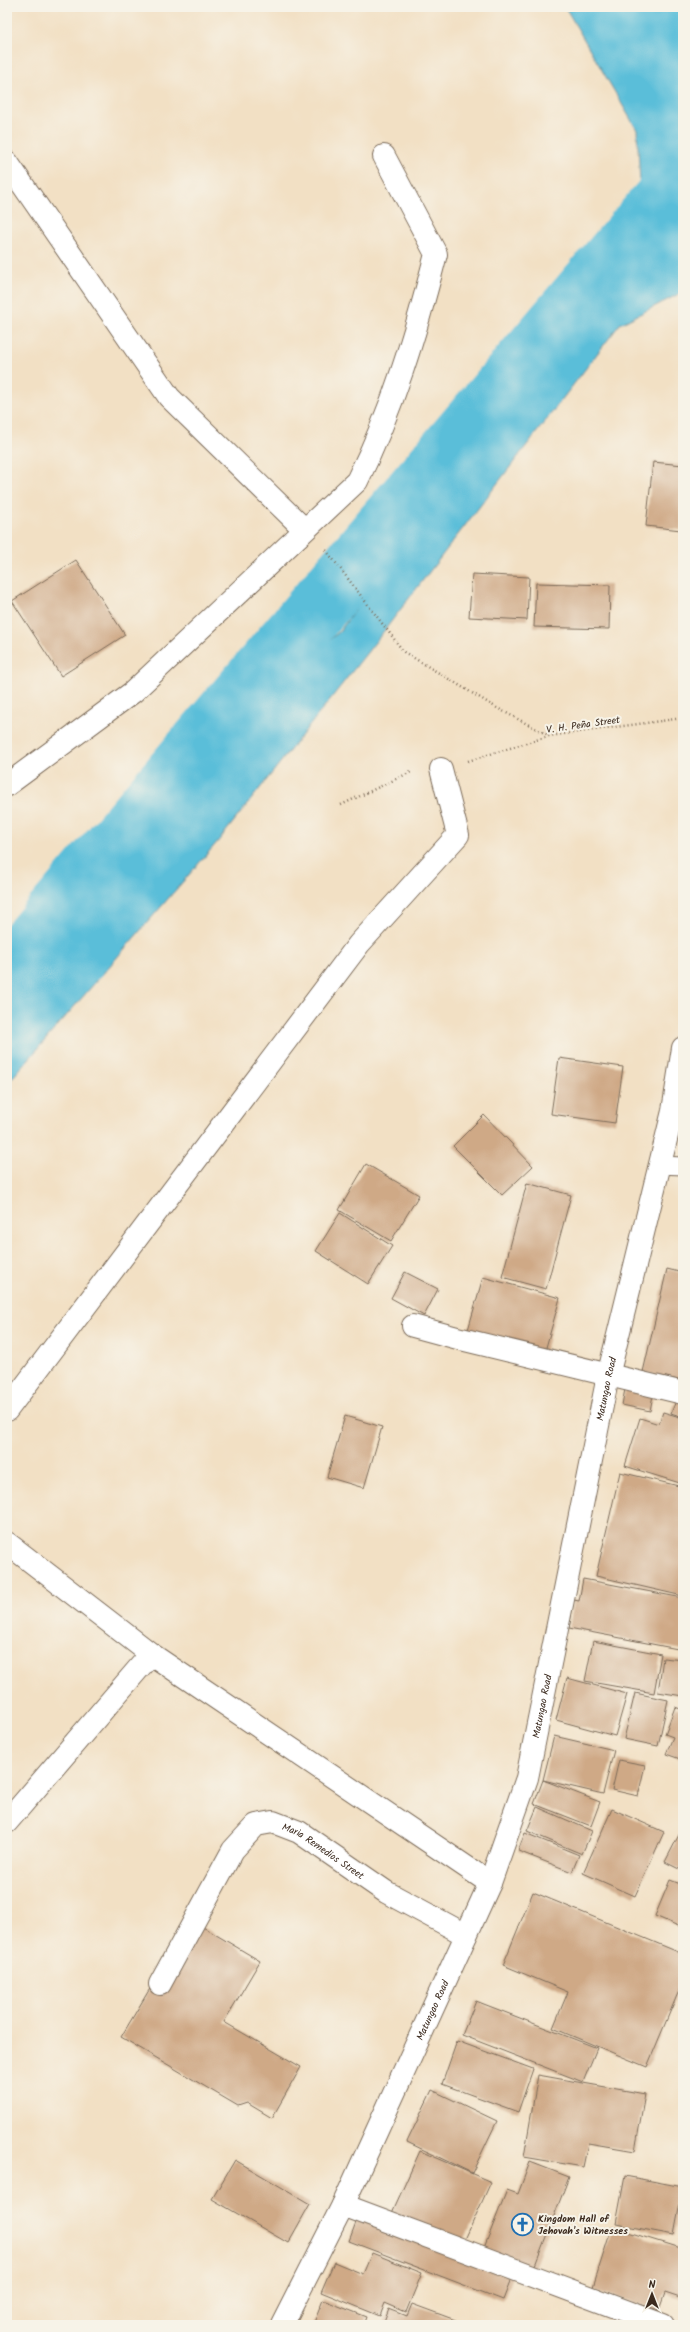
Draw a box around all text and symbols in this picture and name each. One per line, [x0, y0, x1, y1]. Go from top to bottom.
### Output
street label: V. H. Peña Street [545, 712, 621, 738]
street label: Matungao Road [592, 1355, 622, 1422]
street label: Matungao Road [528, 1672, 557, 1740]
street label: Maria Remedios Street [280, 1819, 367, 1884]
street label: Matungao Road [412, 1977, 454, 2043]
church icon: Kingdom Hall of Jehovah's Witnesses [509, 2211, 535, 2237]
place label: Kingdom Hall of Jehovah's Witnesses [538, 2211, 628, 2239]
north arrow [632, 2274, 672, 2314]
text: N [649, 2276, 656, 2294]

